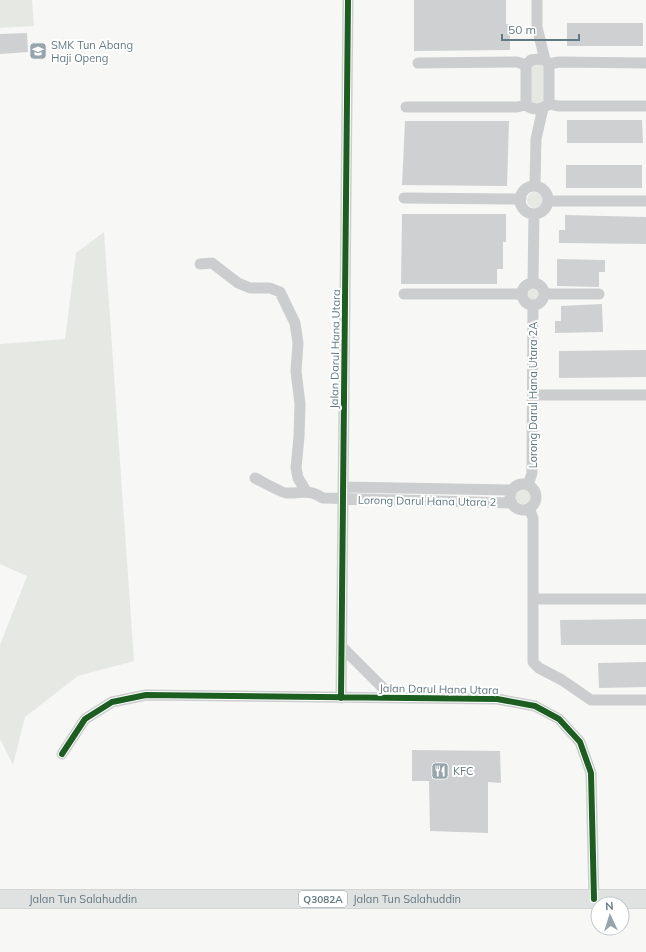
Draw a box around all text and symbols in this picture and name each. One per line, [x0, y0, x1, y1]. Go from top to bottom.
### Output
scale bar [502, 16, 579, 42]
text: 50 m [508, 22, 536, 37]
place label: SMK Tun Abang Haji Openg [51, 38, 133, 65]
school or university icon: SMK Tun Abang Haji Openg [28, 41, 48, 61]
street label: Jalan Darul Hana Utara [327, 289, 343, 409]
street label: Lorong Darul Hana Utara 2A [526, 322, 540, 468]
street label: Lorong Darul Hana Utara 2 [358, 493, 497, 509]
street label: Jalan Darul Hana Utara [379, 681, 499, 697]
restaurant icon: KFC [430, 761, 450, 781]
place label: KFC [453, 764, 474, 778]
road number: Q3082A [299, 891, 347, 907]
street label: Jalan Tun Salahuddin [29, 892, 137, 906]
street label: Jalan Tun Salahuddin [353, 892, 461, 906]
north arrow [590, 896, 630, 936]
text: N [605, 899, 614, 913]

